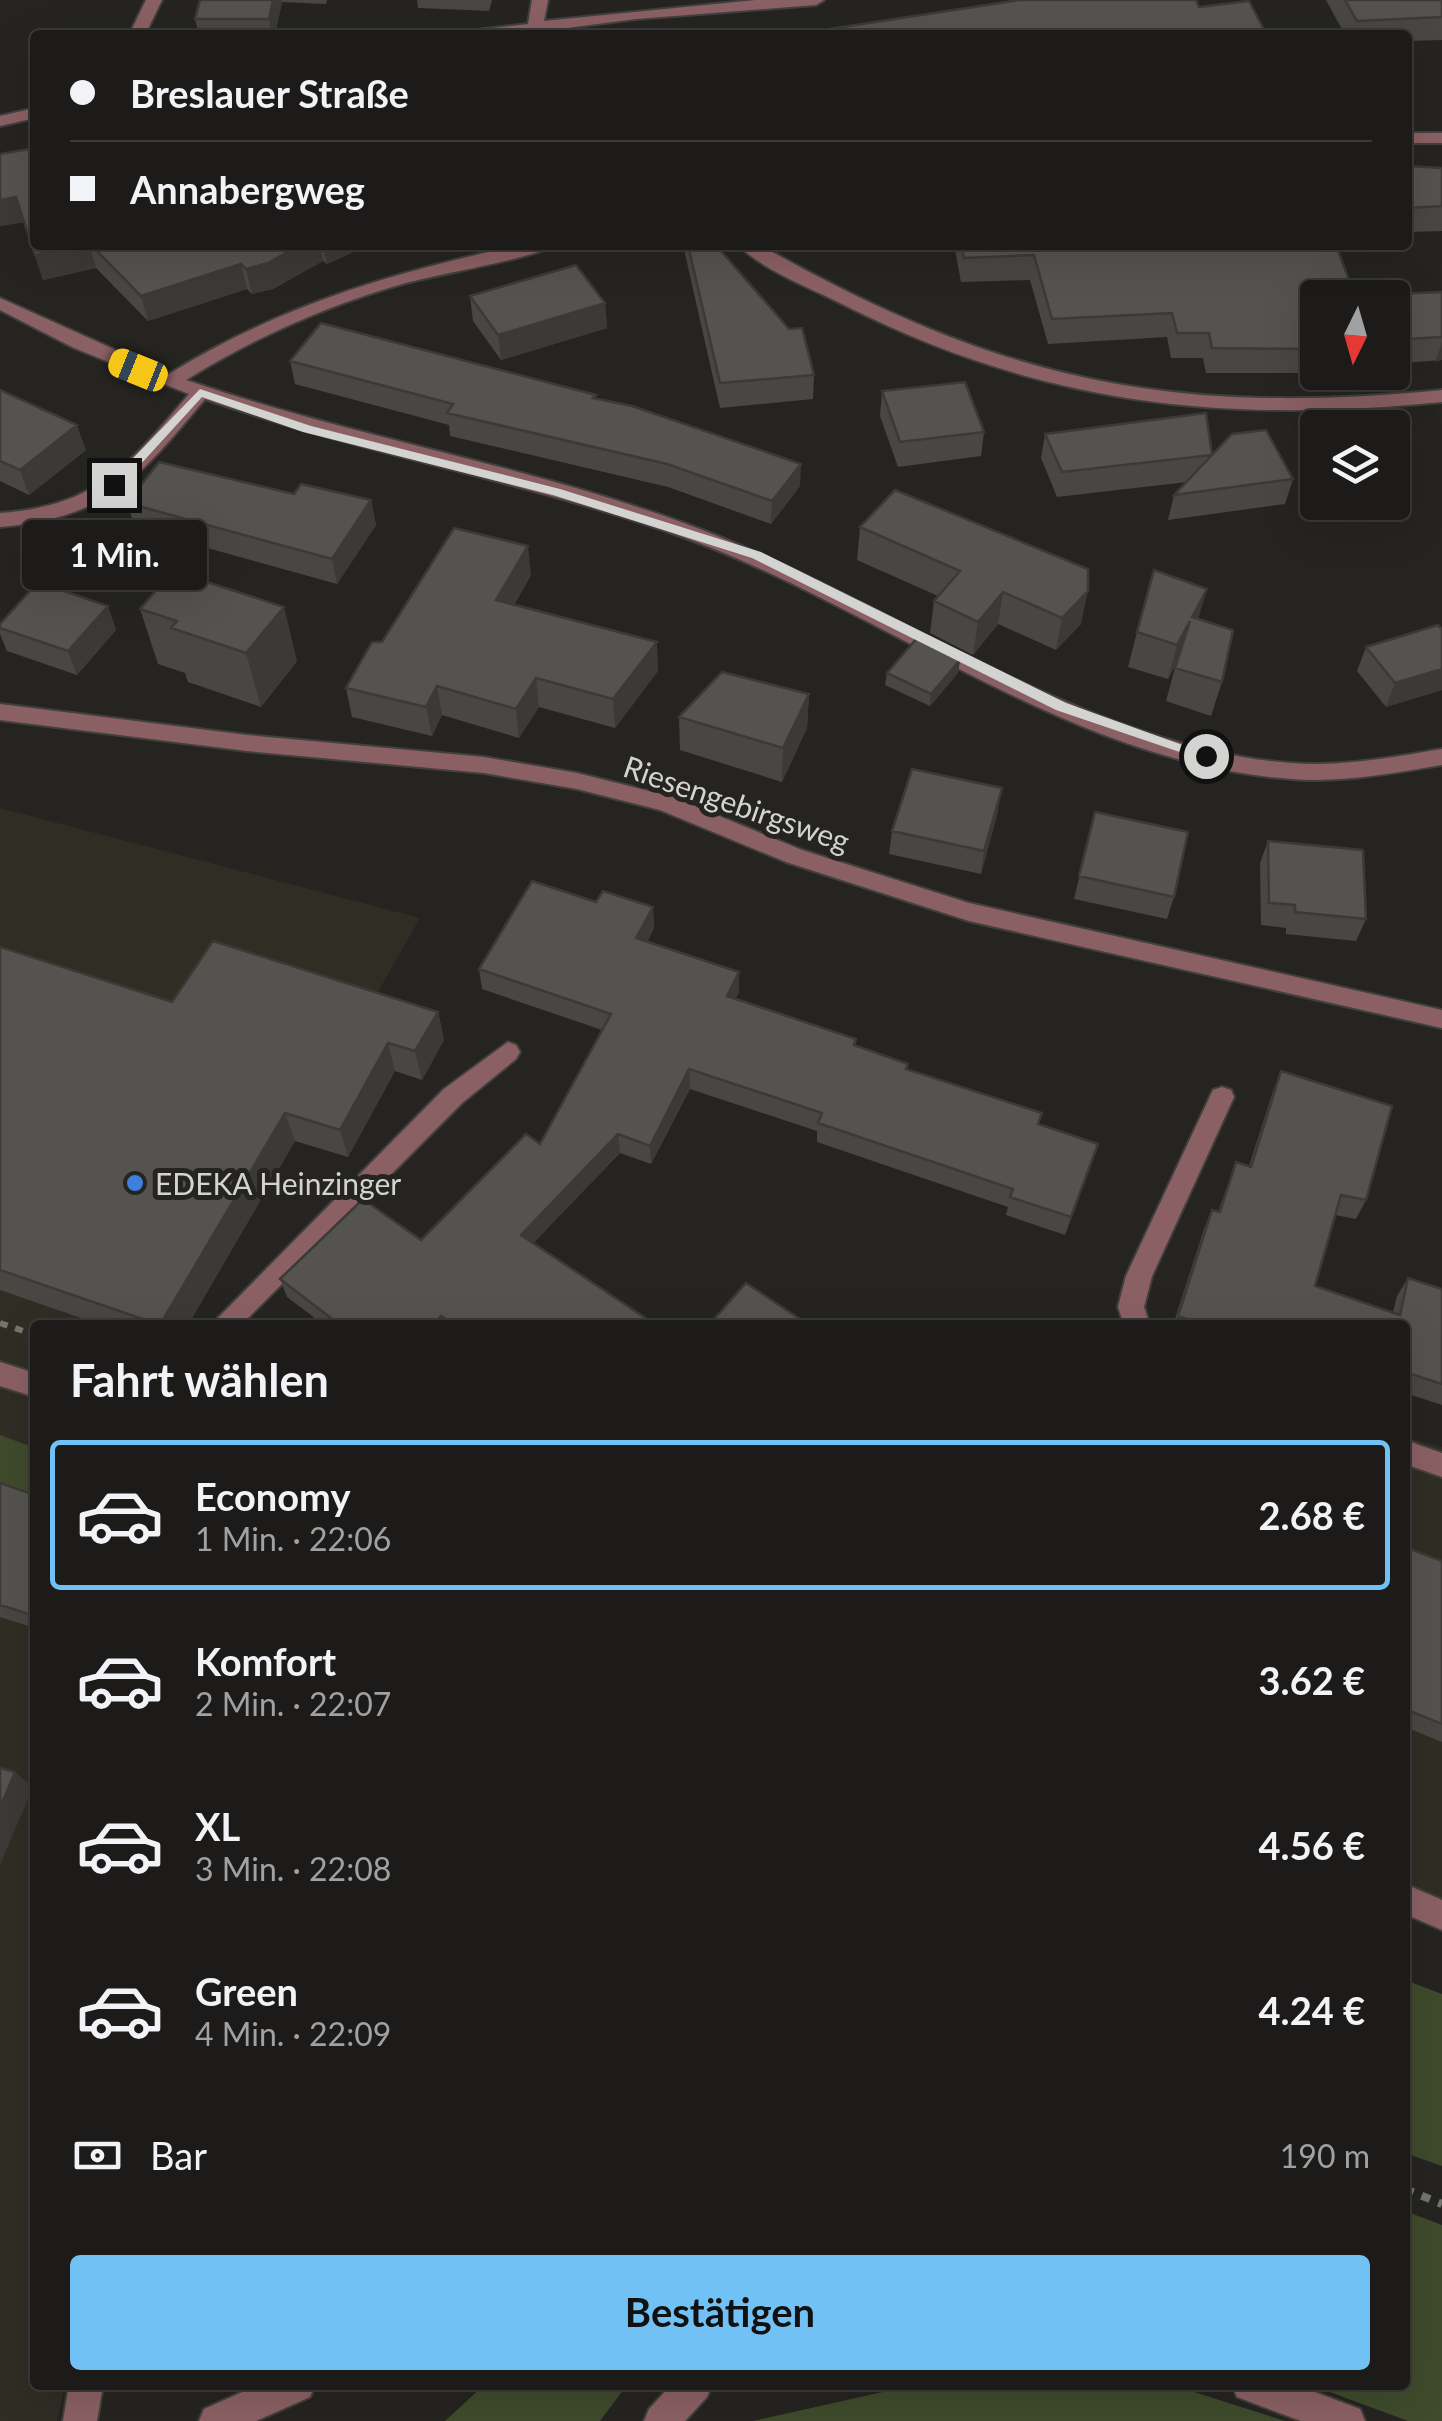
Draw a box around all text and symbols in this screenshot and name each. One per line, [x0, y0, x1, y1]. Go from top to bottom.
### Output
text: Breslauer Straße [130, 70, 409, 116]
text: Annabergweg [130, 166, 365, 212]
north arrow [1300, 280, 1410, 390]
map controls [1300, 280, 1410, 520]
car [105, 345, 171, 395]
button: layers [1300, 410, 1410, 520]
route end [92, 463, 137, 508]
callout: 1 Min. [22, 520, 206, 590]
text: 1 Min. [69, 535, 160, 574]
route start [1184, 734, 1229, 779]
street label: Riesengebirgsweg [619, 748, 855, 858]
place label: EDEKA Heinzinger [155, 1165, 401, 1201]
marker: EDEKA Heinzinger [124, 1172, 146, 1194]
text: Fahrt wählen [70, 1353, 329, 1407]
icon: car [75, 1470, 165, 1560]
text: Economy [195, 1473, 350, 1519]
text: 2.68 € [1259, 1492, 1365, 1538]
text: 1 Min. · 22:06 [195, 1519, 391, 1558]
icon: car [75, 1635, 165, 1725]
text: Komfort [195, 1638, 336, 1684]
text: 3.62 € [1259, 1657, 1365, 1703]
text: 2 Min. · 22:07 [195, 1684, 391, 1723]
icon: car [75, 1800, 165, 1890]
text: XL [195, 1803, 240, 1849]
text: 4.56 € [1259, 1822, 1365, 1868]
text: 3 Min. · 22:08 [195, 1849, 391, 1888]
icon: car [75, 1965, 165, 2055]
text: Green [195, 1968, 298, 2014]
text: 4.24 € [1259, 1987, 1365, 2033]
text: 4 Min. · 22:09 [195, 2014, 391, 2053]
icon: cash [70, 2128, 125, 2183]
text: Bar [150, 2132, 207, 2178]
text: 190 m [1280, 2136, 1370, 2175]
button: Bestätigen [70, 2255, 1370, 2370]

